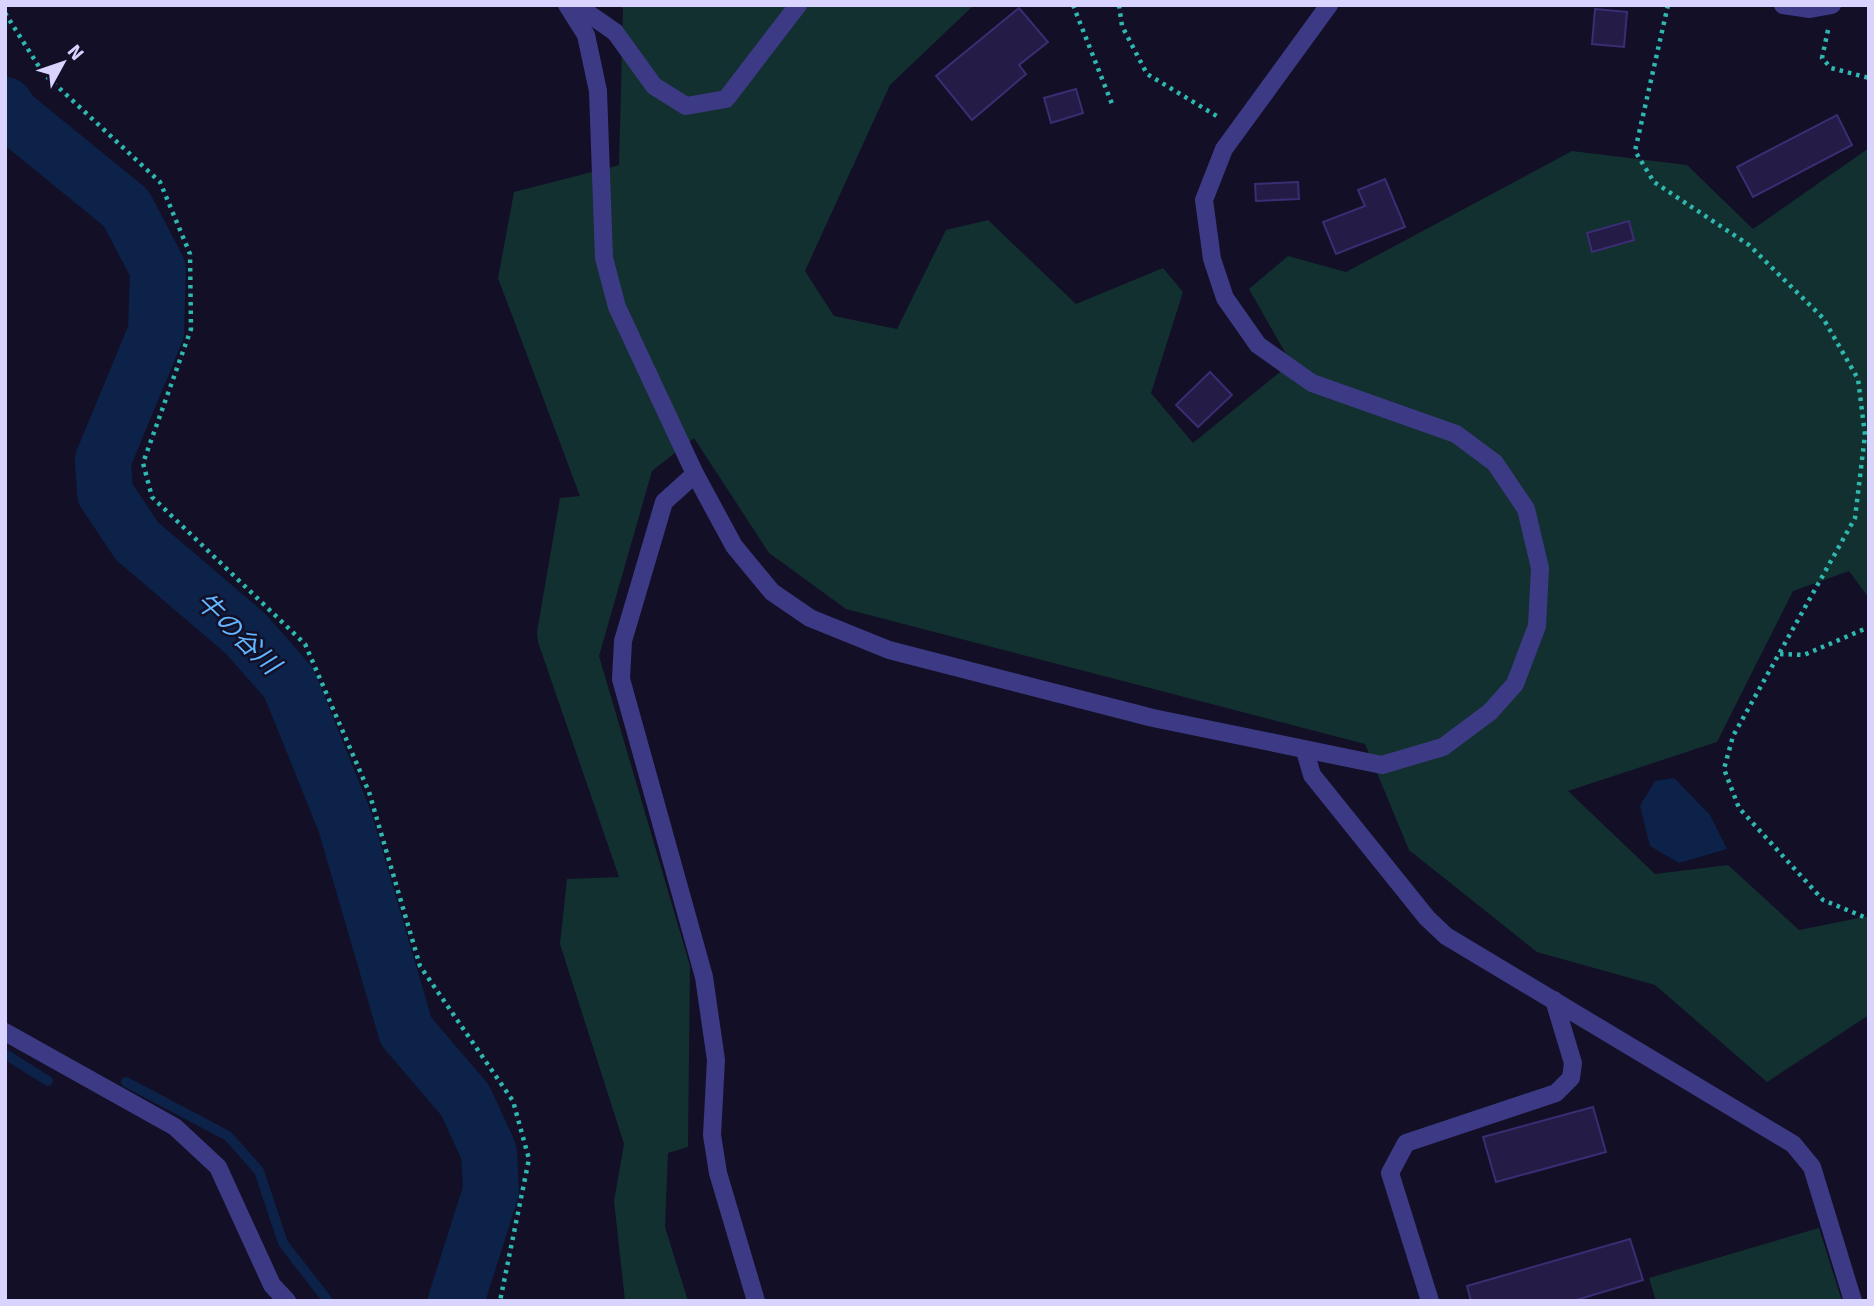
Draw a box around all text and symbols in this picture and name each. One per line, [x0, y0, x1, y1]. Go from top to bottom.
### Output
north arrow [28, 28, 98, 98]
text: N [62, 40, 89, 65]
water label: 牛の谷川 [189, 586, 288, 683]

